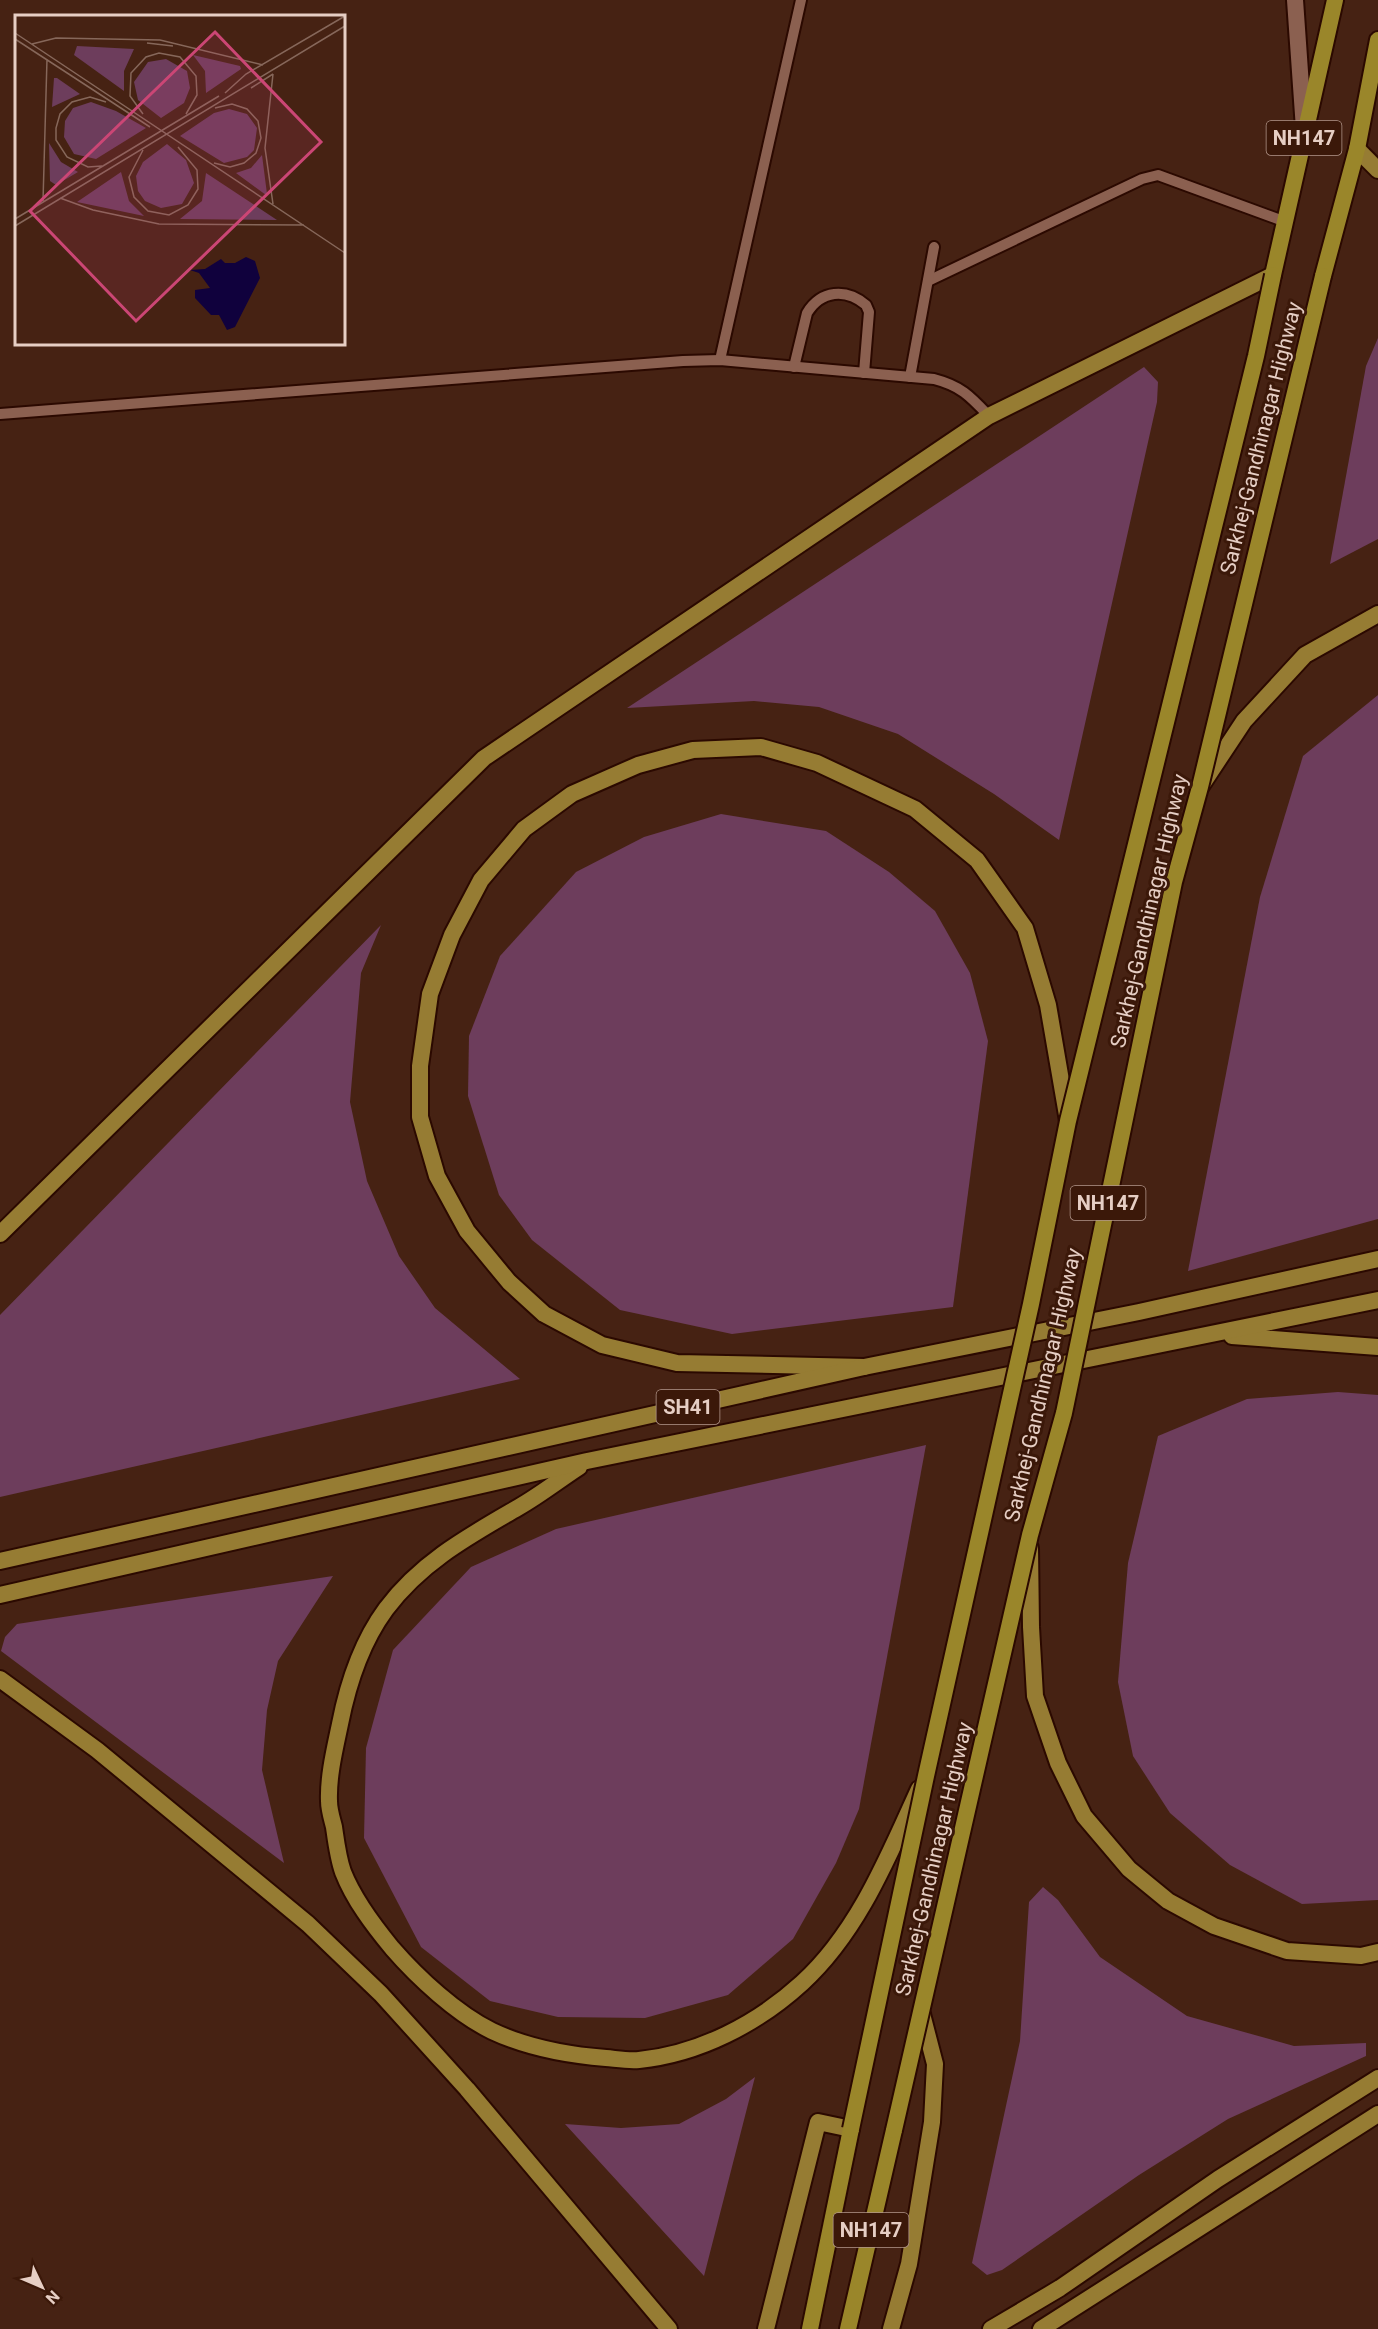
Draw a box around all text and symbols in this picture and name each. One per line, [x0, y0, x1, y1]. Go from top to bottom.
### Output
inset map [15, 15, 345, 345]
road number: NH147 [1266, 121, 1342, 155]
street label: Sarkhej-Gandhinagar Highway [1215, 299, 1307, 577]
street label: Sarkhej-Gandhinagar Highway [1106, 772, 1192, 1050]
road number: NH147 [1070, 1186, 1146, 1220]
street label: Sarkhej-Gandhinagar Highway [1000, 1246, 1086, 1524]
road number: SH41 [656, 1390, 720, 1424]
street label: Sarkhej-Gandhinagar Highway [891, 1720, 977, 1998]
road number: NH147 [834, 2213, 908, 2247]
north arrow [12, 2257, 72, 2317]
text: N [42, 2286, 63, 2308]

